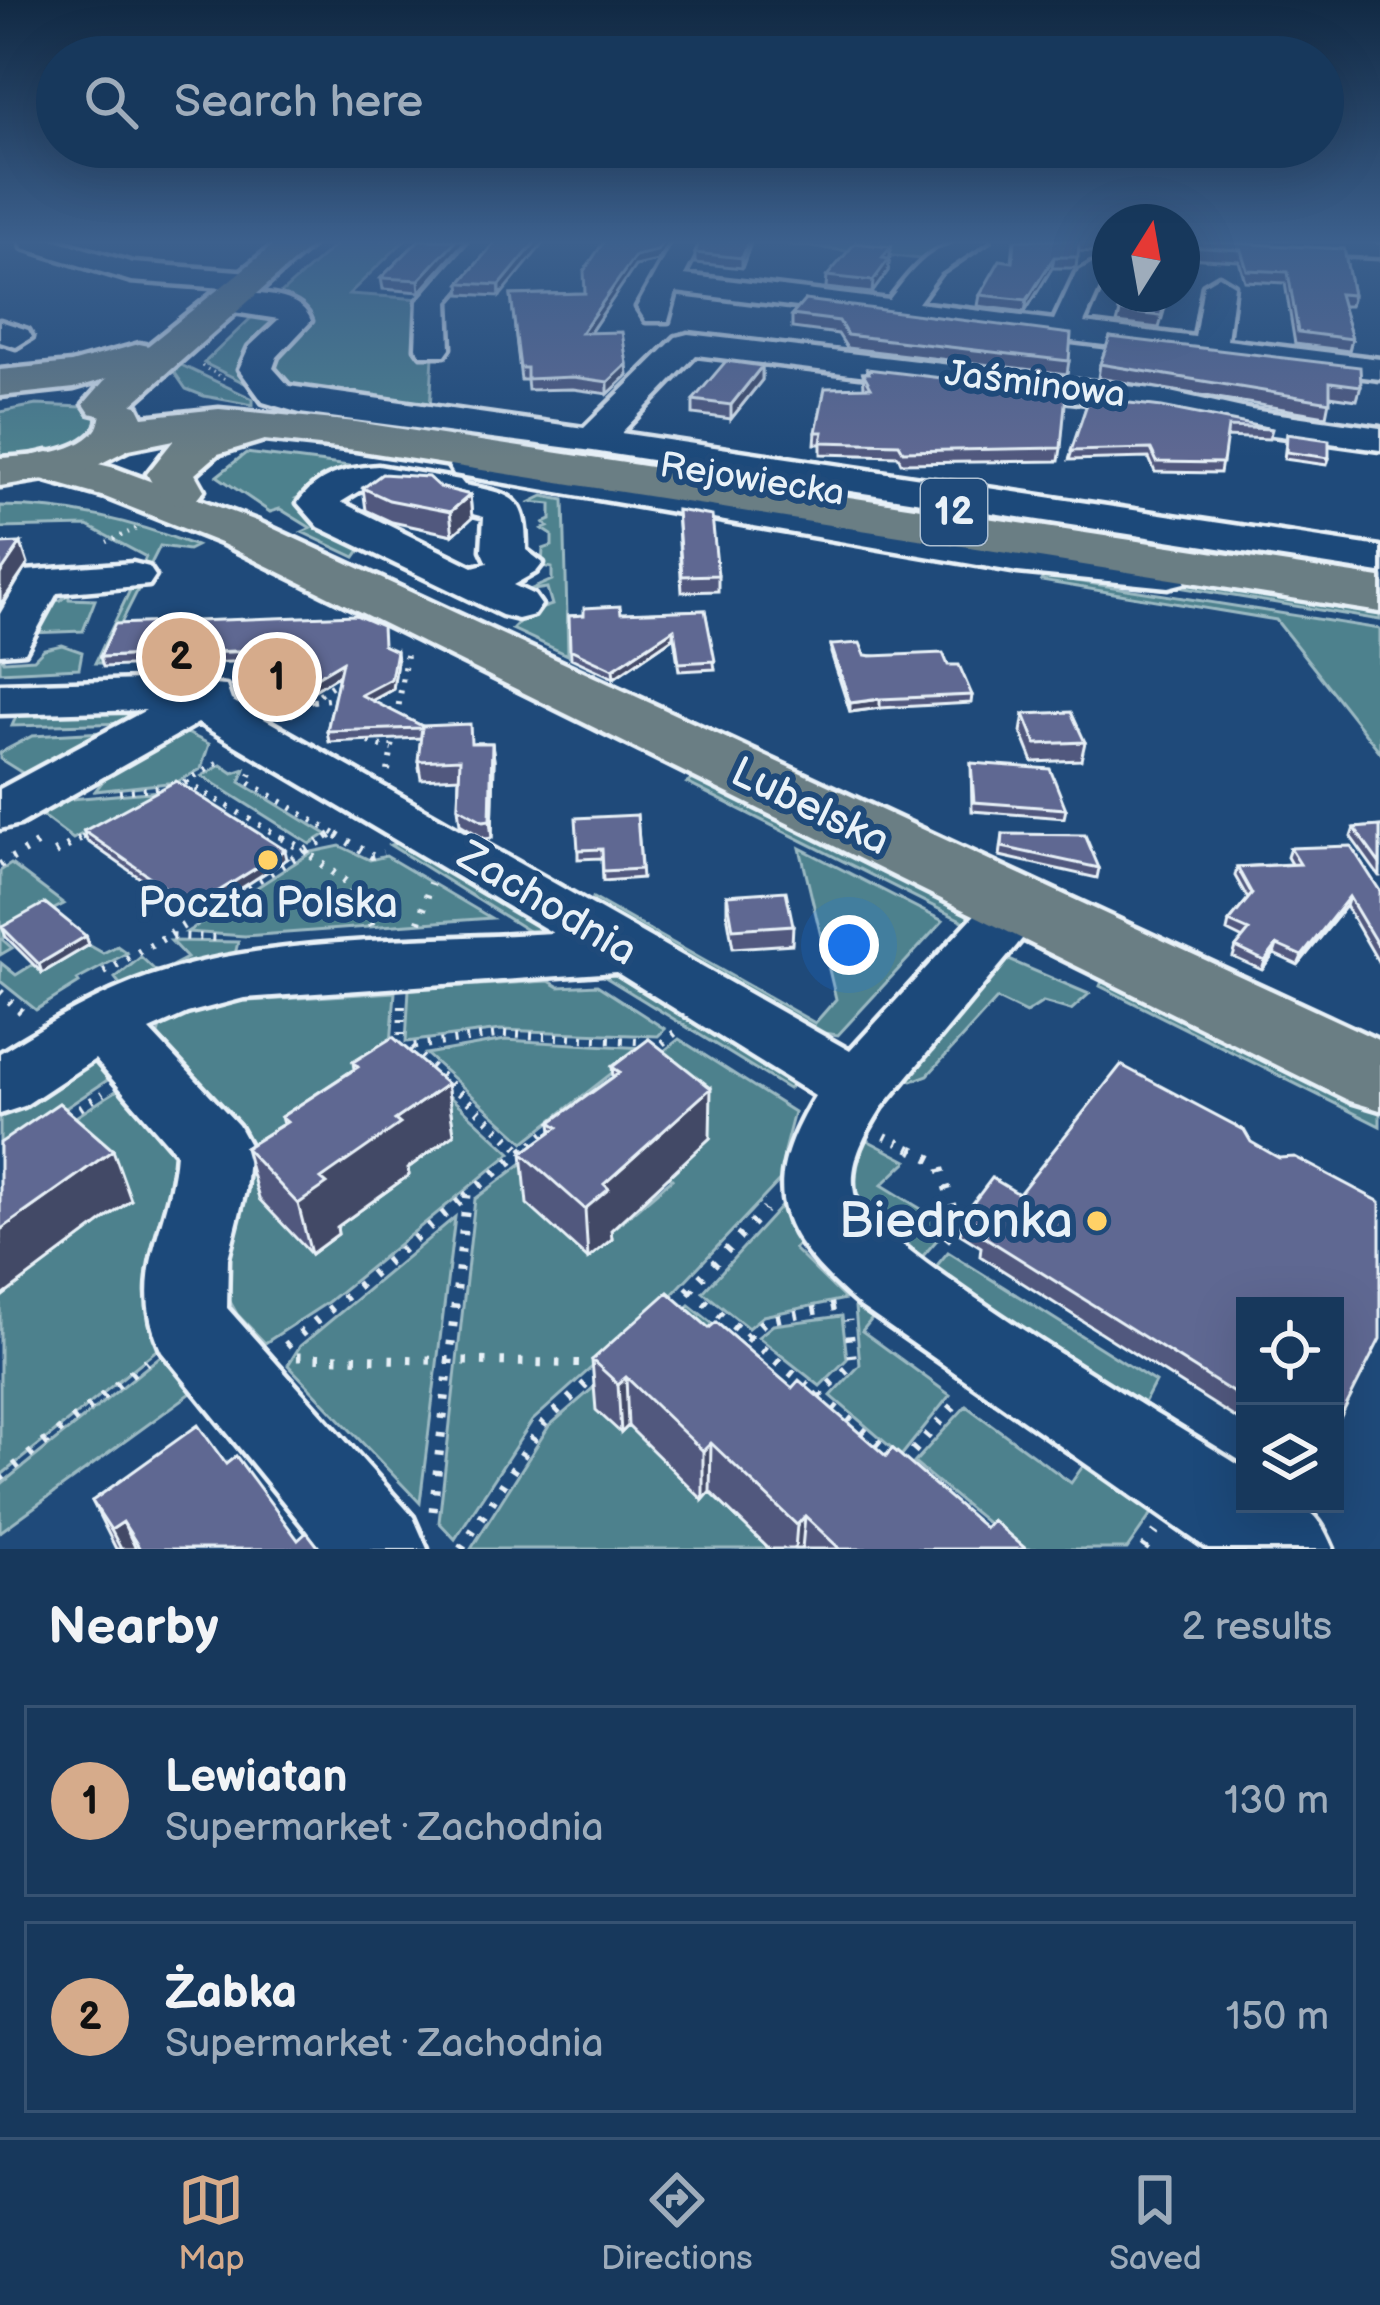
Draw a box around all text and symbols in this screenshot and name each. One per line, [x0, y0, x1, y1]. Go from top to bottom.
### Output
search box [36, 36, 1344, 168]
icon: search [78, 69, 144, 135]
text: Search here [174, 75, 423, 130]
north arrow [1092, 204, 1200, 312]
street label: Jaśminowa [942, 353, 1128, 417]
street label: Rejowiecka [657, 444, 847, 516]
road number: 12 [921, 479, 987, 545]
pin: 2 [142, 612, 220, 702]
pin: 1 [238, 632, 316, 722]
street label: Lubelska [722, 747, 898, 867]
street label: Zachodnia [447, 830, 646, 977]
marker: Poczta Polska [255, 847, 281, 873]
place label: Poczta Polska [138, 879, 398, 930]
your location [819, 915, 879, 975]
place label: Biedronka [839, 1191, 1073, 1252]
marker: Biedronka [1084, 1208, 1110, 1234]
map controls [1236, 1297, 1344, 1513]
button: locate [1236, 1297, 1344, 1405]
button: layers [1236, 1405, 1344, 1513]
text: Nearby [48, 1597, 219, 1658]
text: 2 results [1181, 1604, 1332, 1651]
text: Lewiatan [165, 1750, 348, 1805]
text: 1 [82, 1778, 98, 1825]
text: 130 m [1224, 1778, 1329, 1825]
text: Supermarket · Zachodnia [165, 1805, 604, 1852]
text: Żabka [165, 1966, 297, 2021]
text: 2 [78, 1994, 102, 2041]
text: 150 m [1226, 1994, 1329, 2041]
text: Supermarket · Zachodnia [165, 2021, 604, 2068]
tab: Map [178, 2167, 245, 2279]
tab: Directions [601, 2167, 753, 2279]
tab: Saved [1109, 2167, 1202, 2279]

